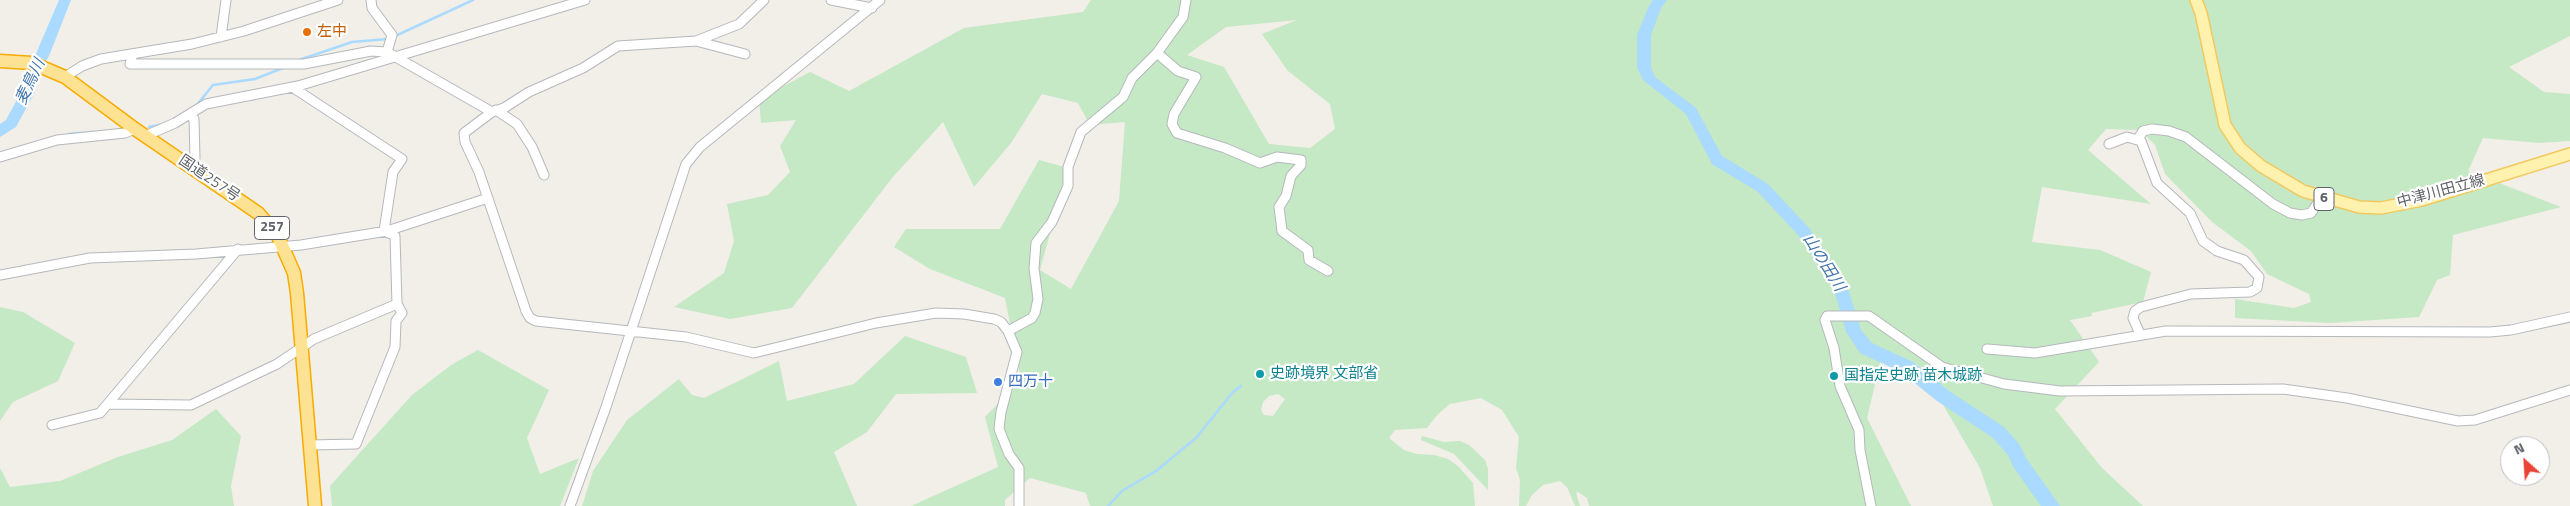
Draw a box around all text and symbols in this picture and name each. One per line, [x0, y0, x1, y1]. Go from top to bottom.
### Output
place label: 左中 [317, 23, 347, 41]
marker: 左中 [301, 26, 313, 38]
water label: 麦鳥川 [12, 56, 50, 108]
street label: 国道257号 [175, 152, 243, 206]
street label: 中津川田立線 [2395, 172, 2487, 212]
road number: 6 [2314, 188, 2334, 210]
road number: 257 [254, 217, 290, 240]
water label: 山の田川 [1798, 231, 1848, 295]
place label: 史跡境界 文部省 [1270, 365, 1378, 383]
place label: 国指定史跡 苗木城跡 [1844, 367, 1982, 385]
marker: 史跡境界 文部省 [1254, 368, 1266, 380]
marker: 国指定史跡 苗木城跡 [1828, 370, 1840, 382]
place label: 四万十 [1008, 373, 1053, 391]
marker: 四万十 [992, 376, 1004, 388]
north arrow [2500, 436, 2550, 486]
text: N [2510, 436, 2528, 460]

